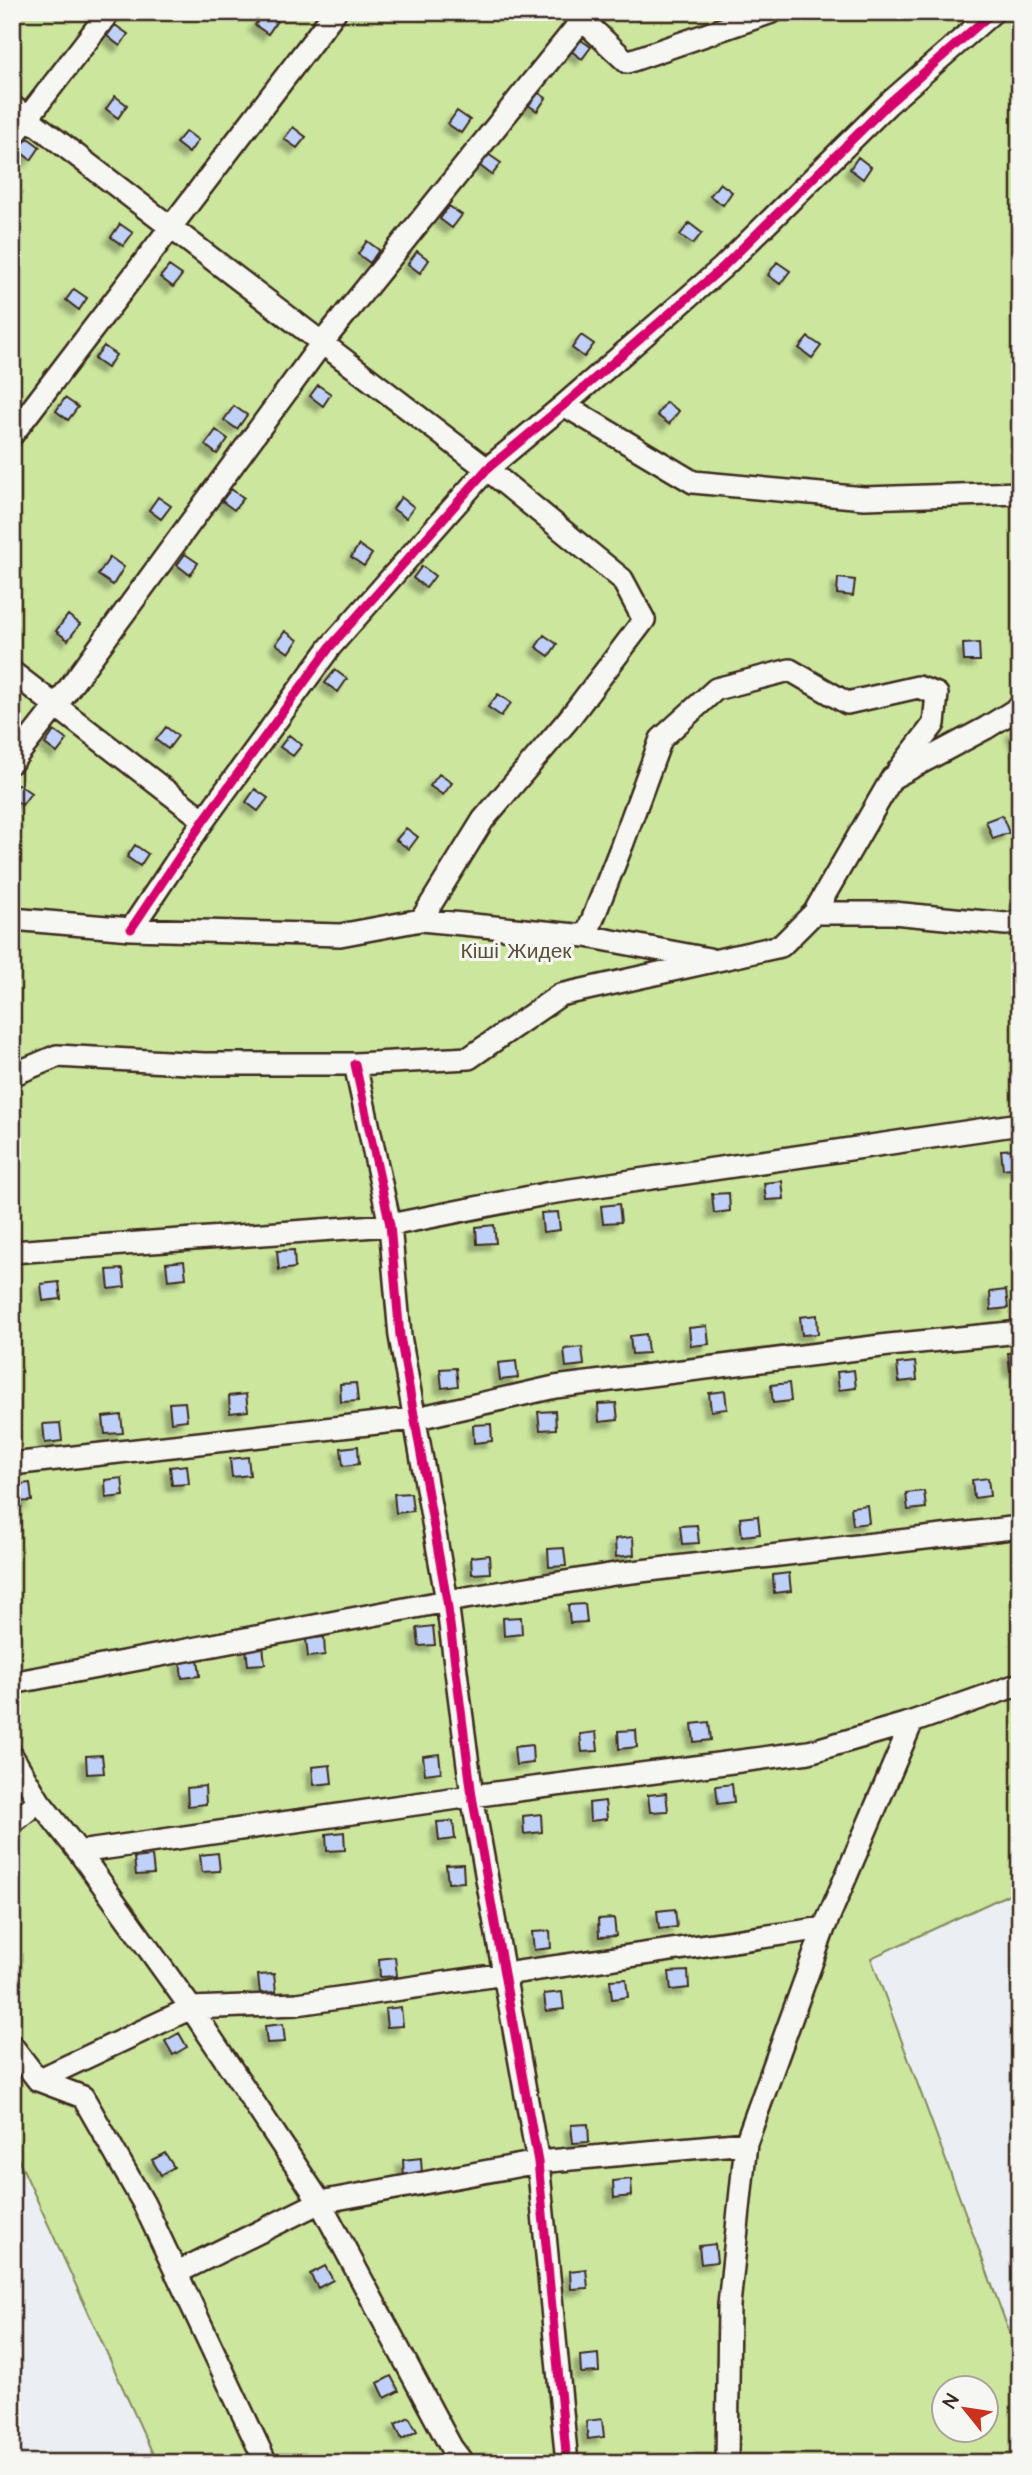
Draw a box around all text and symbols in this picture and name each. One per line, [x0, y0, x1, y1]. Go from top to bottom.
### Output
park label: Кіші Жидек [460, 937, 572, 966]
north arrow [930, 2374, 1000, 2444]
text: N [937, 2389, 966, 2413]

